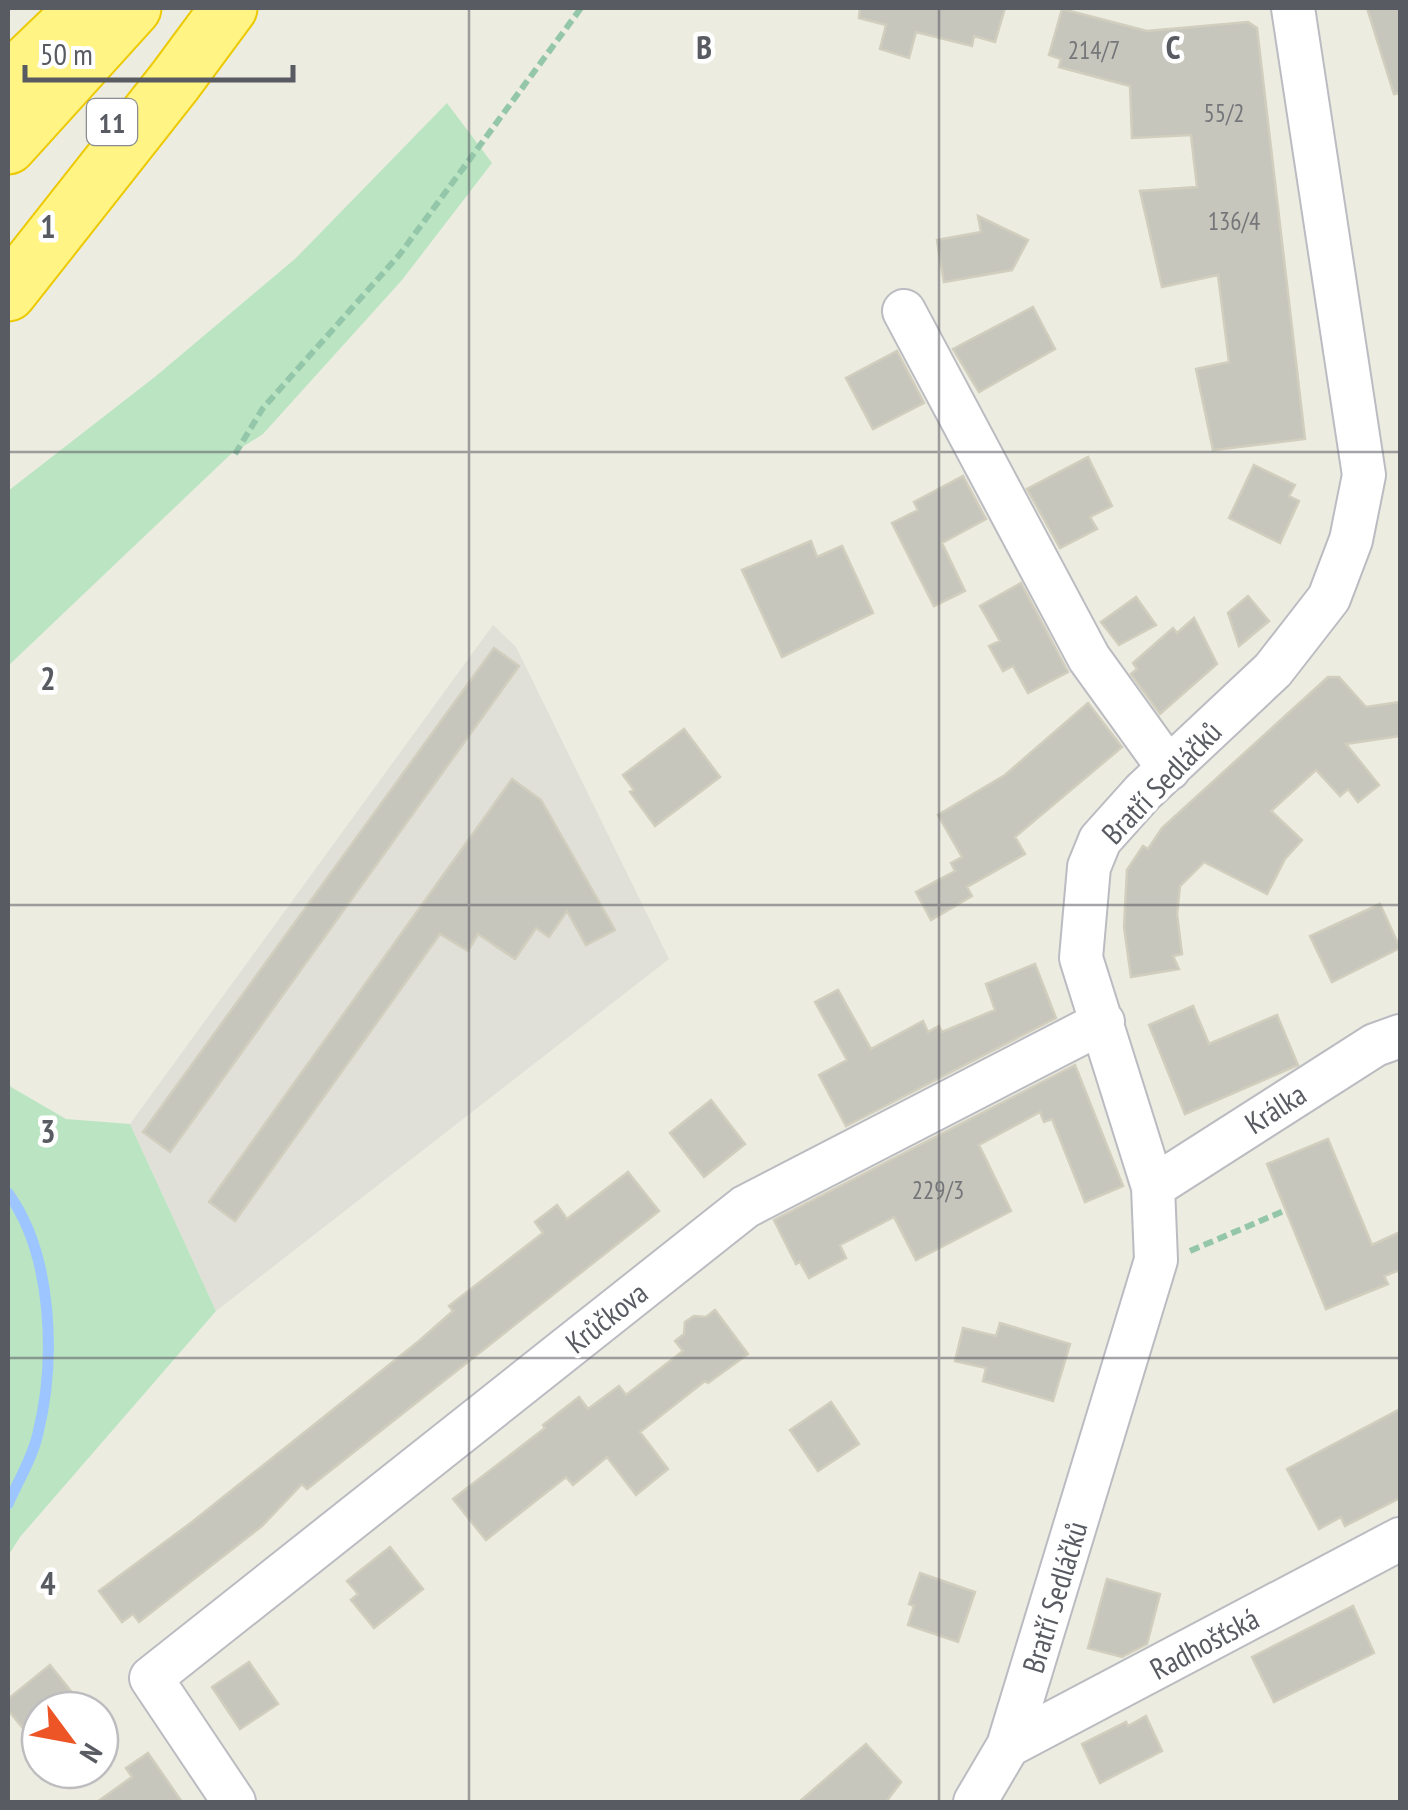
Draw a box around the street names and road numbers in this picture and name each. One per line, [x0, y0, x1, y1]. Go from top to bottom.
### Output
road number: 11 [87, 99, 137, 145]
street label: Bratří Sedláčků [1093, 712, 1229, 852]
street label: Králka [1237, 1074, 1313, 1142]
street label: Krůčkova [557, 1273, 655, 1361]
street label: Bratří Sedláčků [1013, 1517, 1095, 1677]
street label: Radhošťská [1143, 1598, 1265, 1688]

